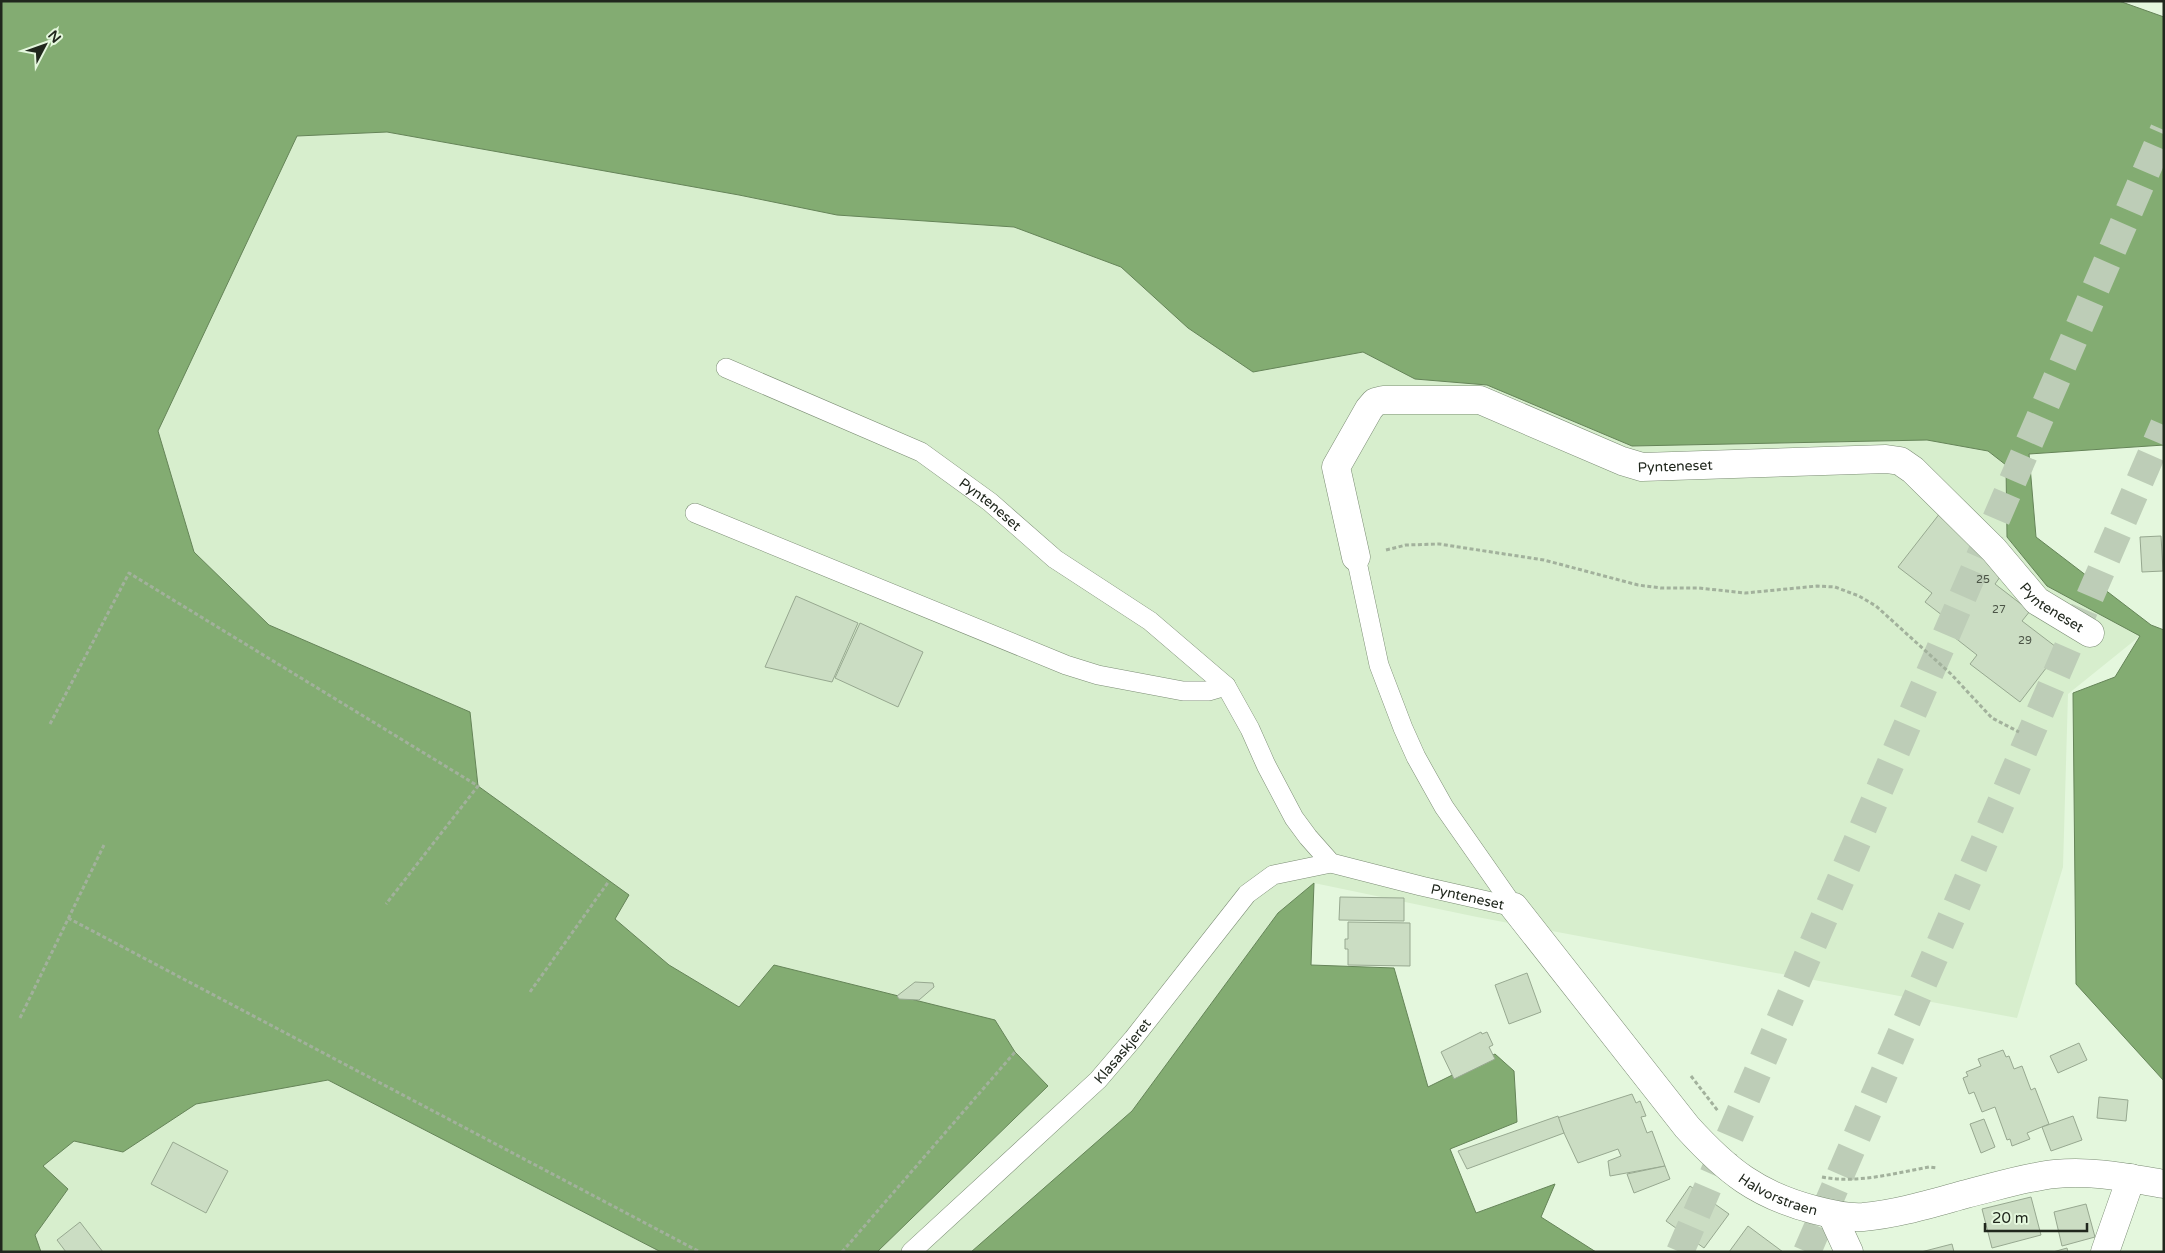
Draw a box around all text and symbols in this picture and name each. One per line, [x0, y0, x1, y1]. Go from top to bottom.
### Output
north arrow [20, 20, 70, 70]
text: N [44, 27, 65, 47]
street label: Pynteneset [1637, 456, 1714, 476]
street label: Pynteneset [956, 474, 1025, 535]
house number: 25 [1976, 573, 1990, 586]
street label: Pynteneset [2016, 579, 2087, 636]
house number: 27 [1992, 603, 2006, 616]
house number: 29 [2018, 634, 2032, 647]
street label: Pynteneset [1429, 880, 1507, 913]
street label: Klasaskjeret [1090, 1014, 1155, 1087]
street label: Halvorstraen [1735, 1169, 1819, 1219]
scale bar [1985, 1200, 2088, 1232]
text: 20 m [1992, 1209, 2029, 1227]

